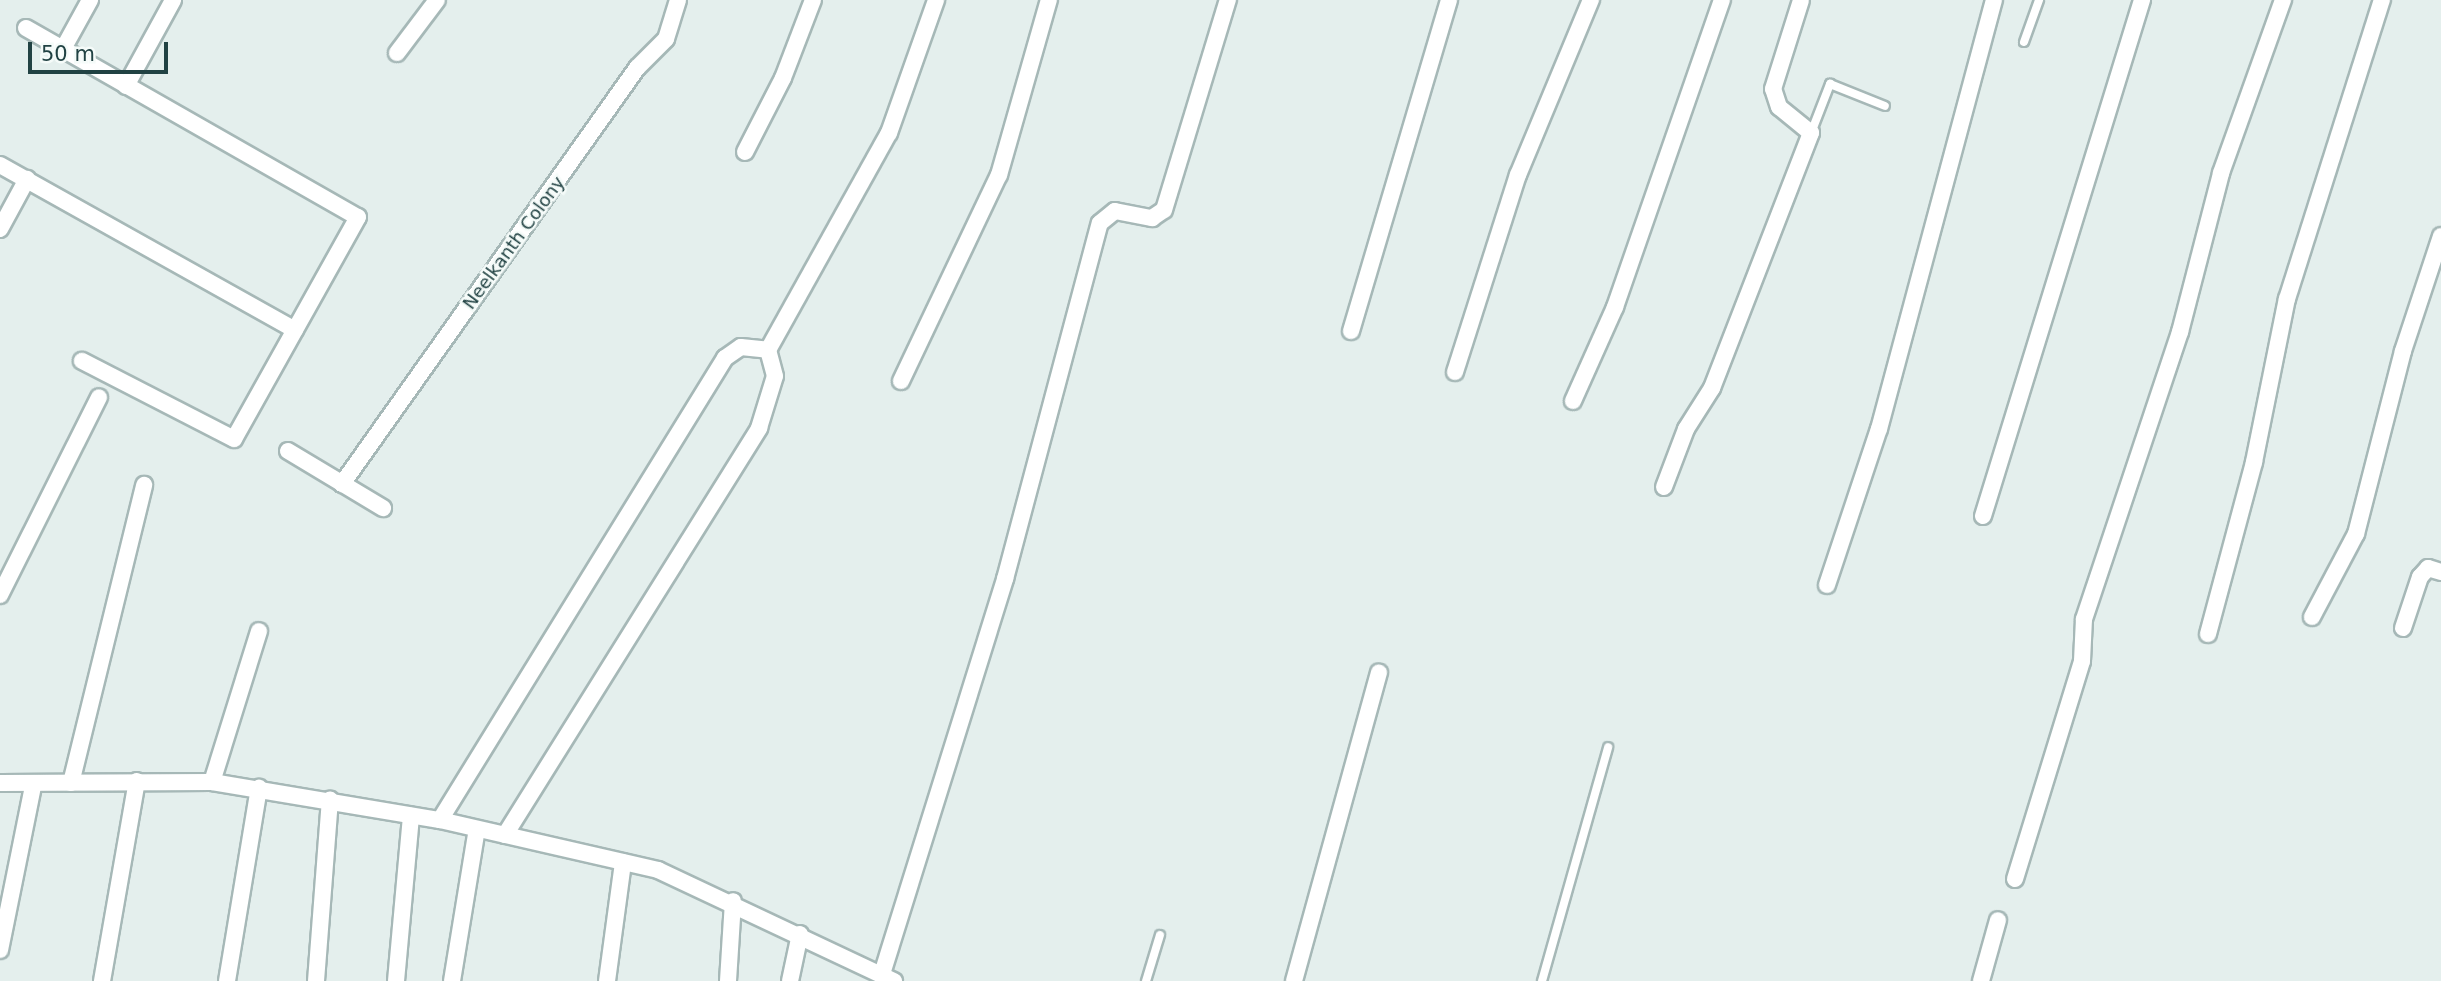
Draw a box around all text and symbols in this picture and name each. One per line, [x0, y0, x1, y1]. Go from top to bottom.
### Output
scale bar [32, 28, 172, 72]
text: 50 m [41, 42, 95, 66]
street label: Neelkanth Colony [459, 172, 569, 314]

